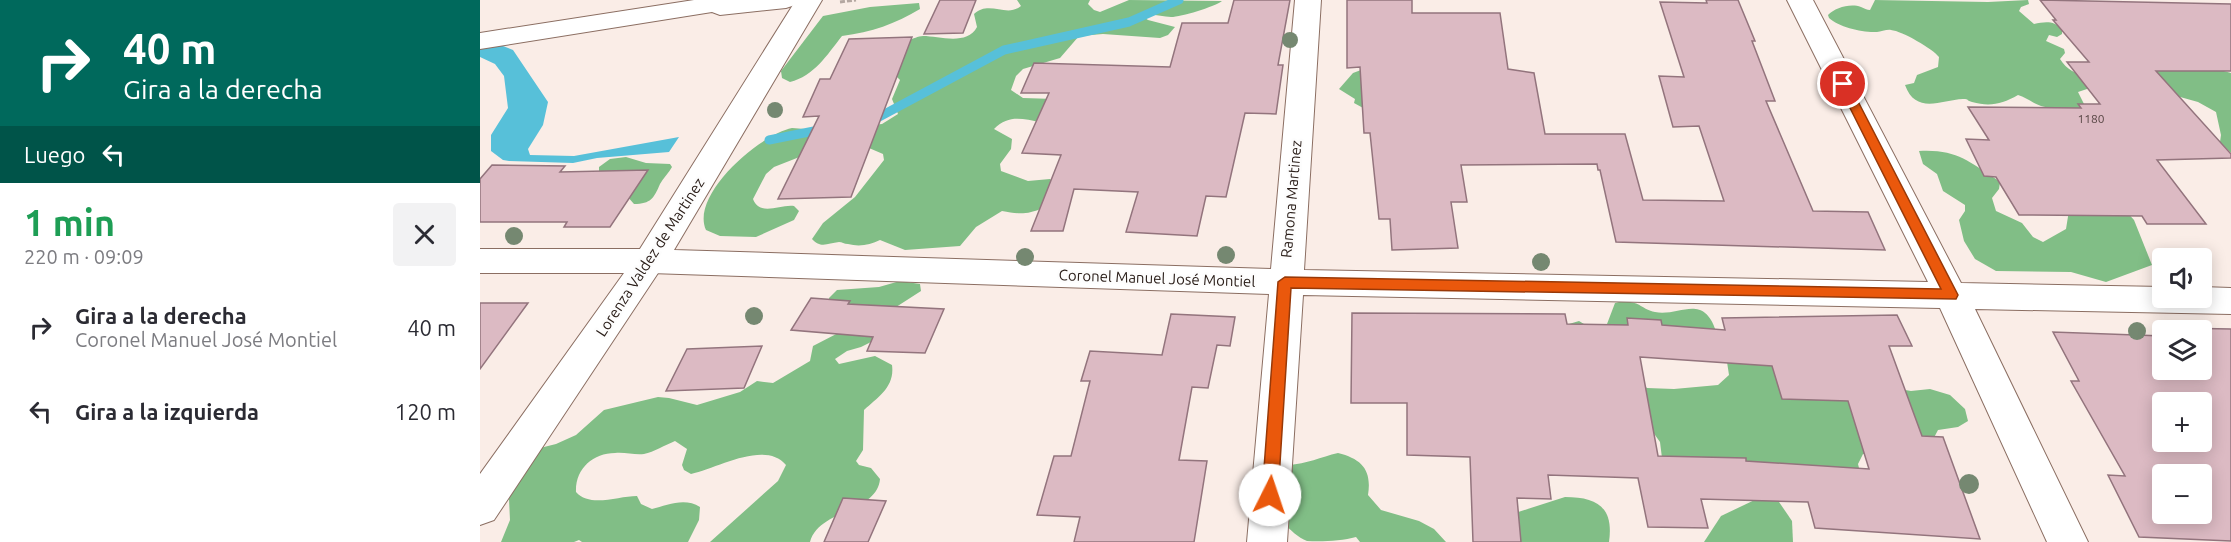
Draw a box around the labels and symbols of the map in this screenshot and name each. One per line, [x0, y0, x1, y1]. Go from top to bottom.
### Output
pin [1817, 58, 1868, 109]
house number: 1180 [2077, 112, 2105, 125]
street label: Ramona Martinez [1277, 139, 1305, 259]
street label: Lorenza Valdez de Martinez [592, 175, 708, 339]
street label: Coronel Manuel José Montiel [1058, 266, 1256, 290]
position arrow [1238, 463, 1302, 527]

